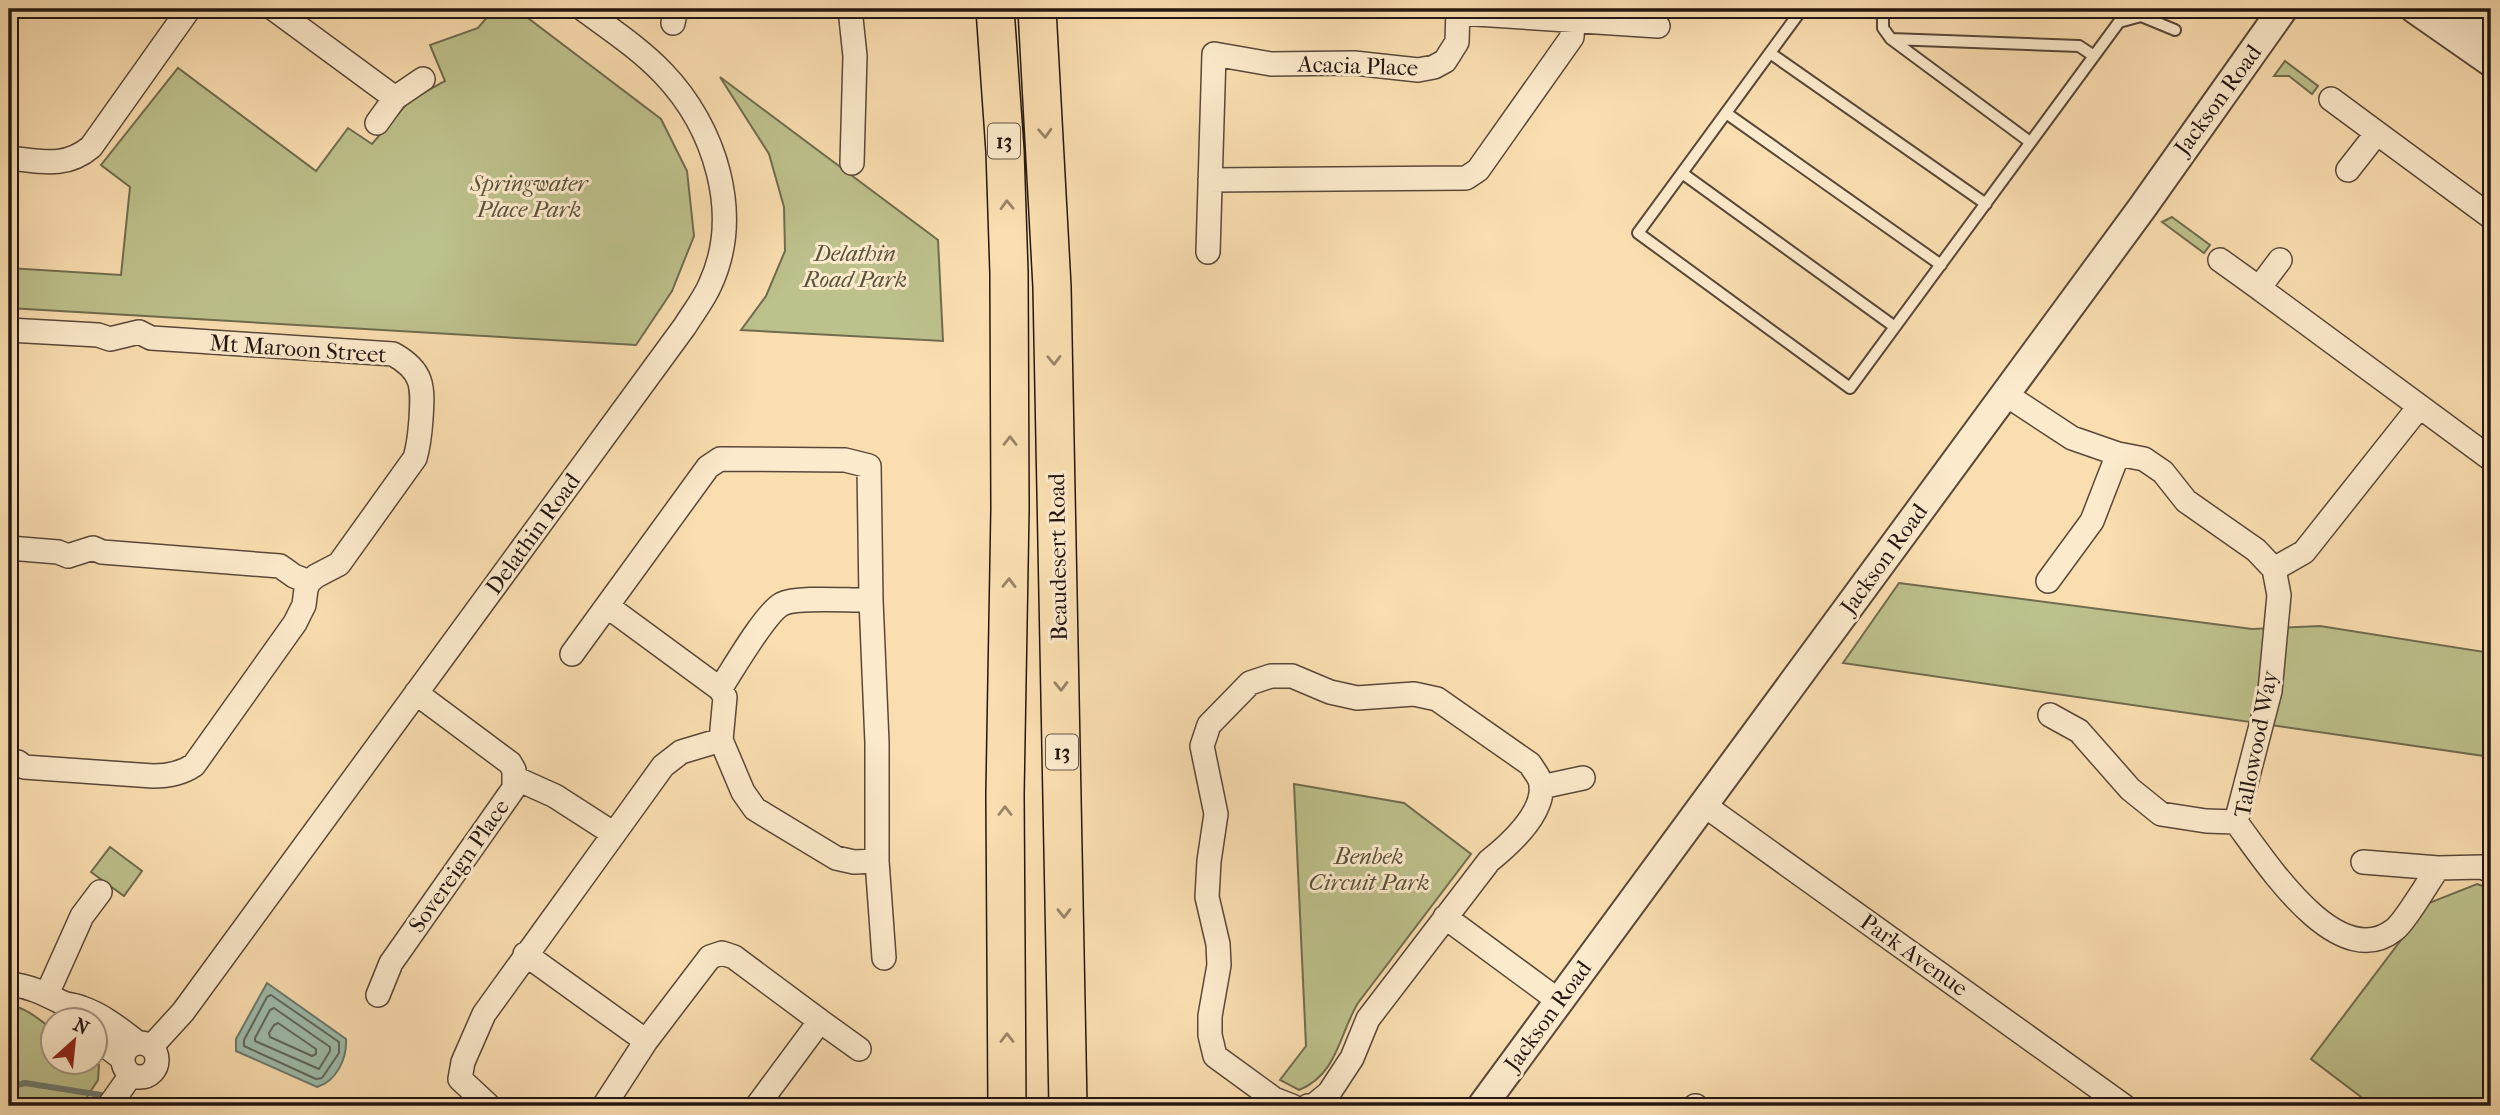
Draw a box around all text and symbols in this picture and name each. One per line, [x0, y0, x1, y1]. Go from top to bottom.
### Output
street label: Jackson Road [2168, 39, 2267, 162]
street label: Acacia Place [1296, 50, 1419, 82]
road number: 13 [988, 124, 1020, 158]
one-way arrow [1038, 127, 1053, 138]
park label: Springwater Place Park [469, 170, 589, 223]
one-way arrow [999, 199, 1014, 210]
park label: Delathin Road Park [801, 240, 907, 293]
street label: Mt Maroon Street [209, 329, 387, 369]
one-way arrow [1046, 355, 1061, 366]
one-way arrow [1002, 435, 1018, 446]
street label: Delathin Road [480, 468, 586, 600]
street label: Beaudesert Road [1043, 472, 1073, 641]
street label: Jackson Road [1834, 498, 1933, 621]
one-way arrow [1001, 577, 1017, 588]
street label: Tallowood Way [2229, 668, 2284, 820]
one-way arrow [1053, 681, 1069, 691]
road number: 13 [1046, 734, 1078, 770]
street label: Sovereign Place [403, 794, 515, 938]
one-way arrow [997, 805, 1013, 815]
park label: Benbek Circuit Park [1308, 843, 1430, 896]
one-way arrow [1056, 908, 1072, 919]
street label: Park Avenue [1855, 908, 1973, 1002]
street label: Jackson Road [1498, 955, 1597, 1078]
north arrow [38, 1006, 108, 1076]
text: N [70, 1014, 93, 1040]
one-way arrow [999, 1032, 1015, 1043]

